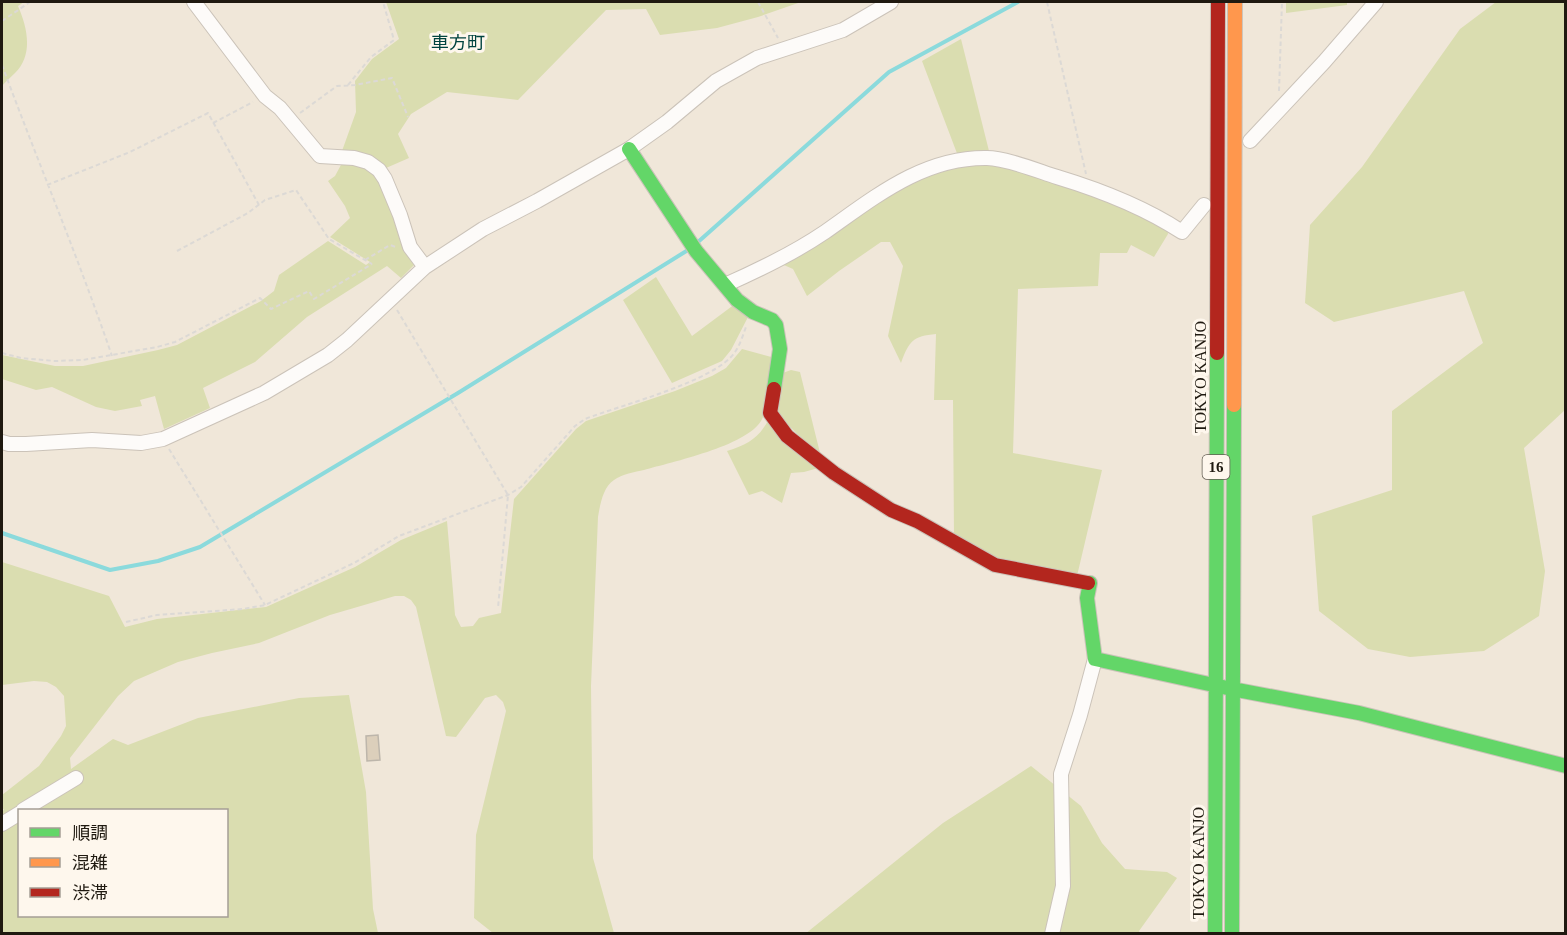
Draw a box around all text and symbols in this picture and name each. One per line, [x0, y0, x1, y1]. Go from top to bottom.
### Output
district label: 車方町 [431, 33, 485, 53]
street label: TOKYO KANJO [1192, 321, 1209, 433]
road number: 16 [1202, 455, 1230, 479]
street label: TOKYO KANJO [1190, 807, 1207, 919]
legend [18, 809, 228, 917]
text: 順調 [72, 823, 108, 843]
text: 混雑 [72, 853, 108, 873]
text: 渋滞 [72, 883, 108, 903]

